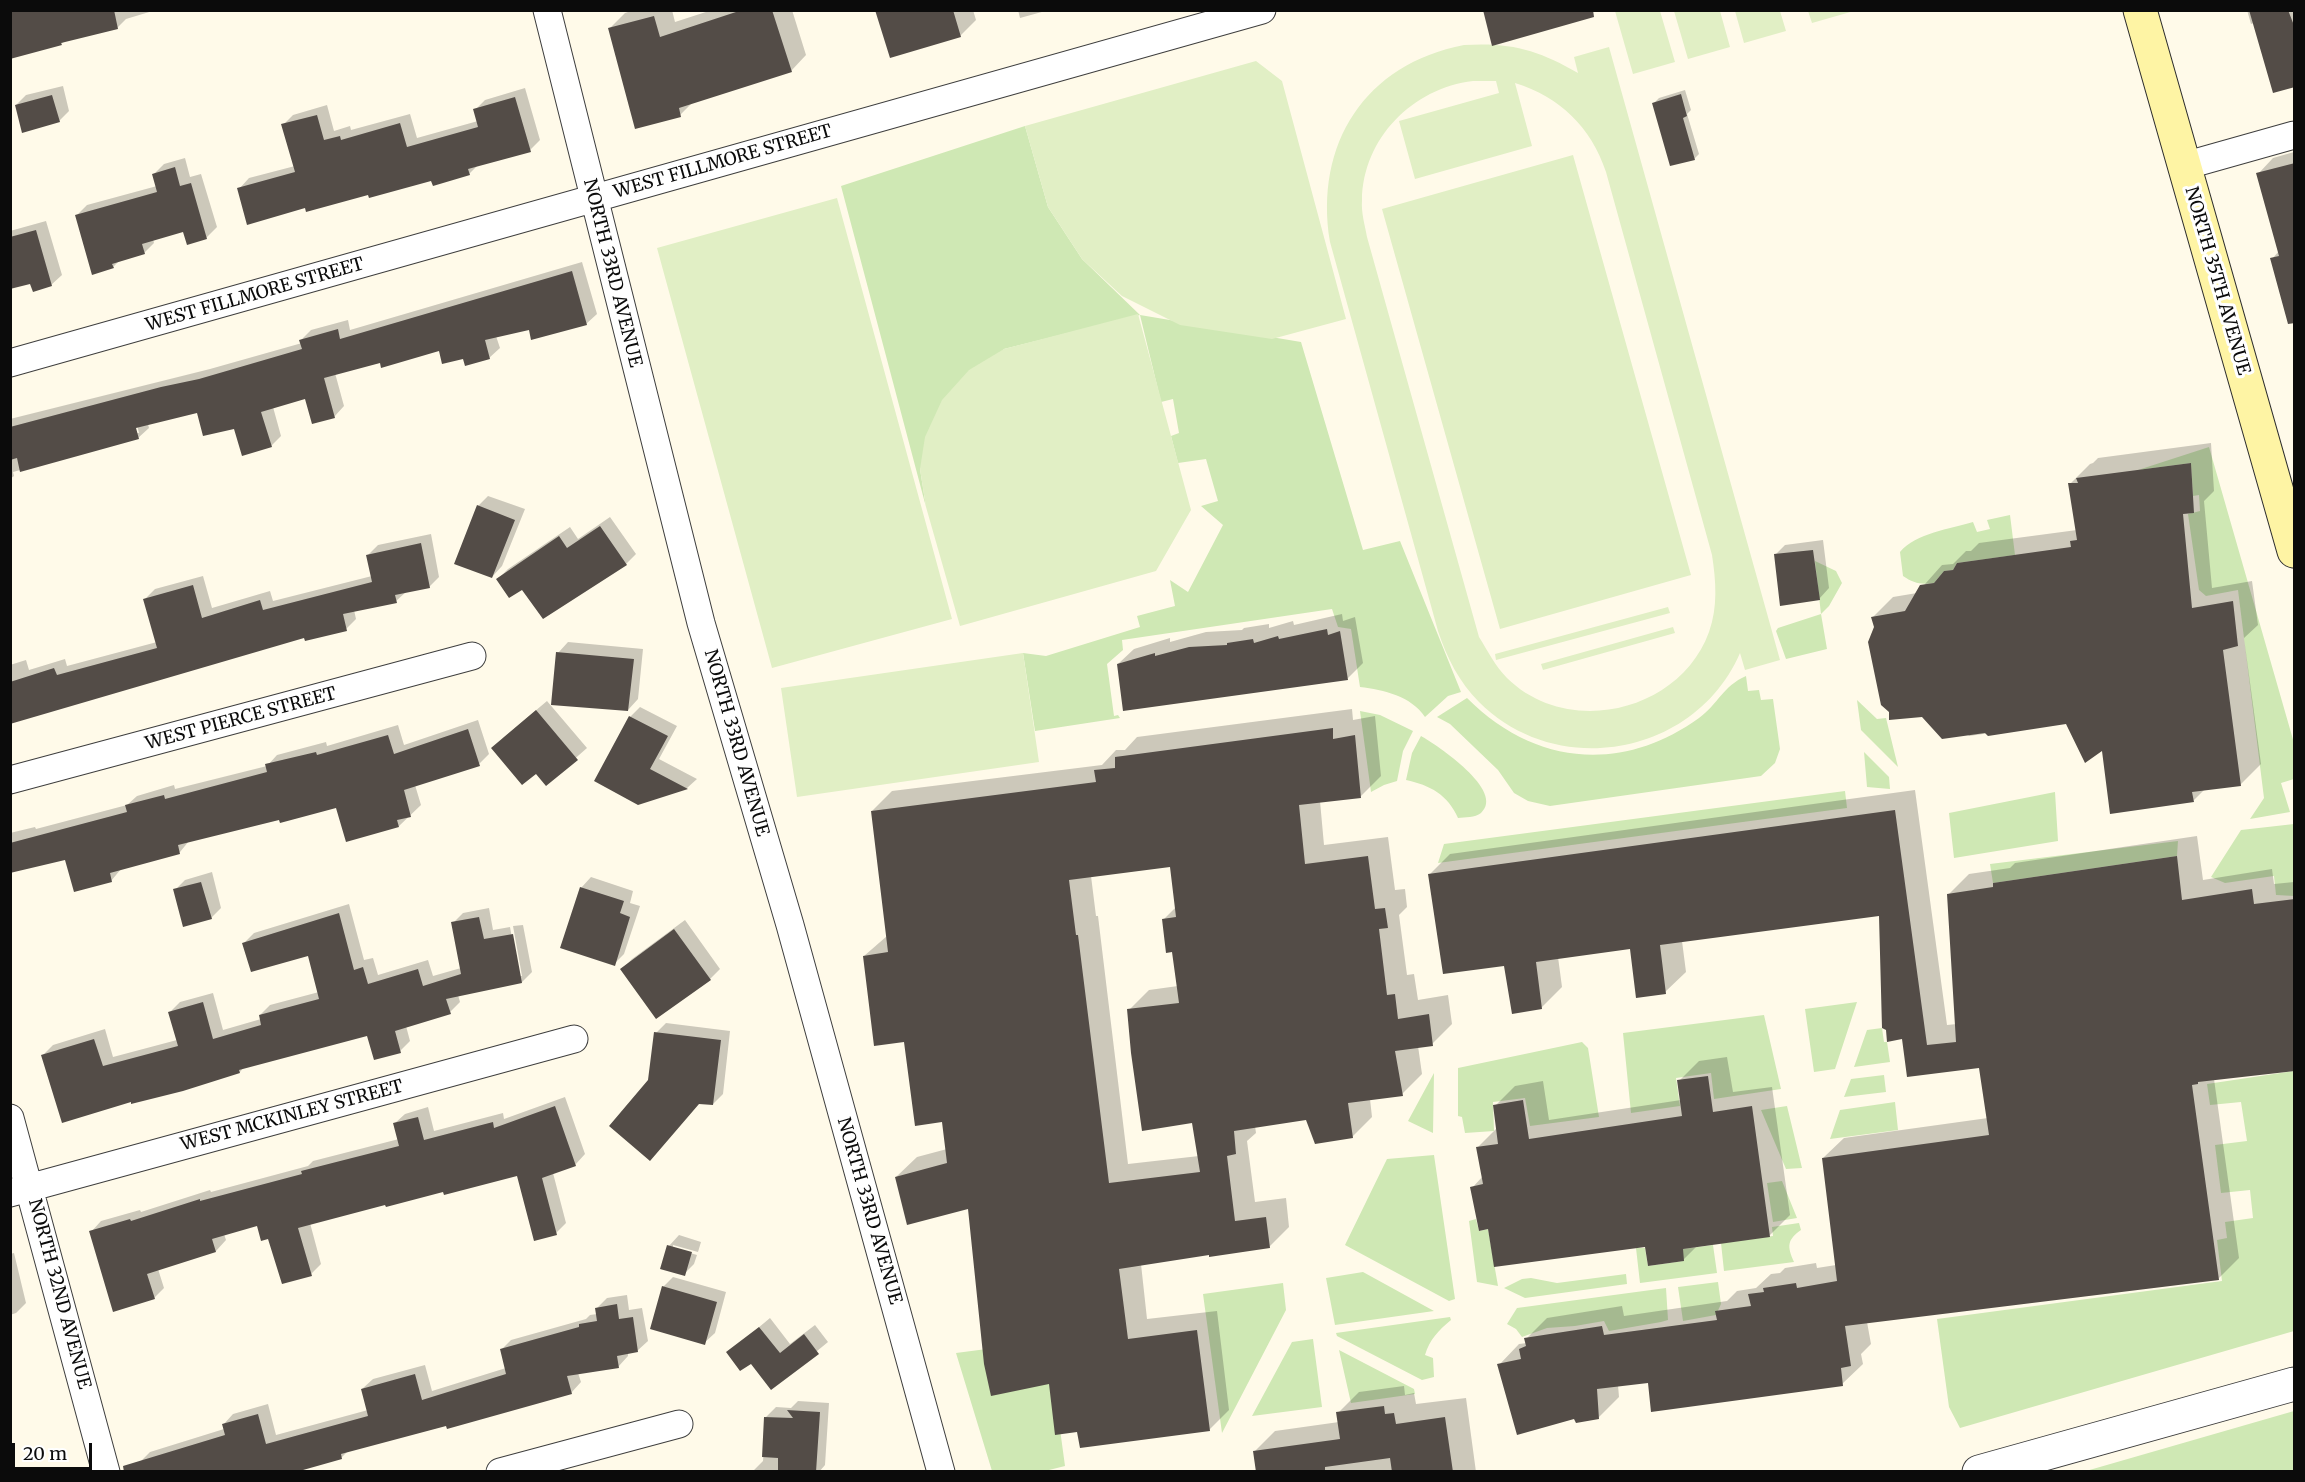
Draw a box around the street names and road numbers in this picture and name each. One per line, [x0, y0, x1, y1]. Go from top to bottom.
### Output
street label: WEST FILLMORE STREET [611, 120, 835, 204]
street label: NORTH 33RD AVENUE [578, 177, 646, 369]
street label: NORTH 35TH AVENUE [2180, 184, 2254, 378]
street label: WEST FILLMORE STREET [143, 253, 367, 337]
street label: NORTH 33RD AVENUE [699, 647, 773, 839]
street label: WEST PIERCE STREET [143, 683, 339, 755]
street label: WEST MCKINLEY STREET [178, 1076, 406, 1156]
street label: NORTH 33RD AVENUE [832, 1115, 906, 1307]
street label: NORTH 32ND AVENUE [23, 1197, 95, 1391]

